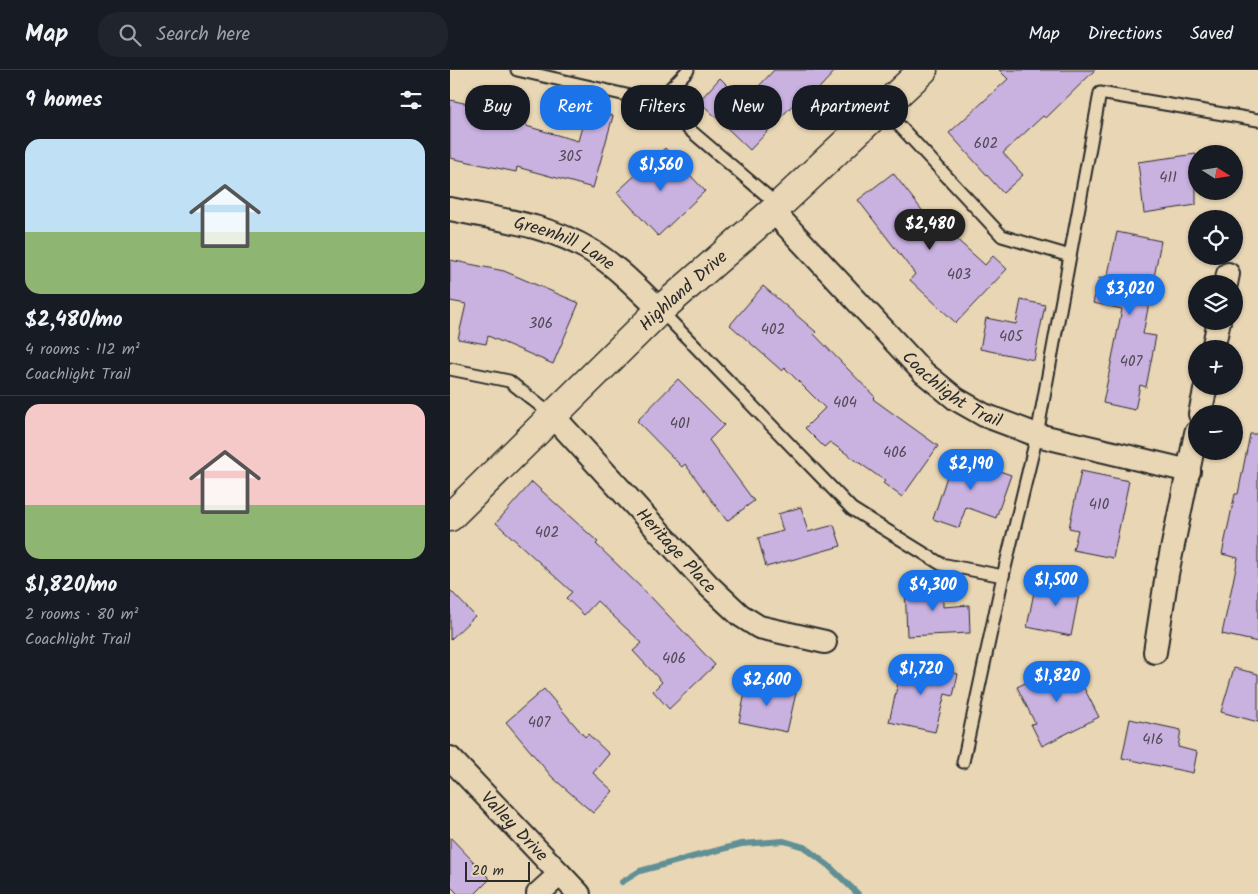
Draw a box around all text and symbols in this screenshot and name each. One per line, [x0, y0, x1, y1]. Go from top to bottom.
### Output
search box [98, 12, 448, 57]
text: Map [25, 15, 68, 54]
text: Search here [156, 20, 250, 50]
text: Map [1028, 20, 1060, 49]
text: Directions [1088, 20, 1162, 49]
text: Saved [1190, 20, 1233, 49]
icon: search [116, 21, 144, 49]
text: 9 homes [25, 84, 102, 117]
chip: Buy [465, 85, 530, 130]
chip: Rent [540, 85, 611, 130]
chip: Filters [621, 85, 704, 130]
chip: New [714, 85, 782, 130]
chip: Apartment [792, 85, 908, 130]
icon: filters [397, 86, 425, 114]
house number: 602 [974, 132, 998, 156]
house number: 305 [558, 145, 583, 169]
north arrow [1188, 145, 1242, 200]
map controls [1188, 145, 1243, 460]
pin: $1,560 [620, 150, 702, 192]
text: $1,560 [639, 153, 683, 178]
house number: 411 [1159, 166, 1177, 190]
icon: home [180, 171, 270, 261]
pin: $2,480 [889, 208, 971, 251]
street label: Greenhill Lane [511, 209, 621, 279]
button: locate [1188, 210, 1243, 265]
text: $2,480 [905, 212, 955, 237]
street label: Highland Drive [633, 244, 735, 339]
house number: 403 [947, 263, 972, 287]
pin: $3,020 [1089, 274, 1171, 316]
button: layers [1188, 275, 1243, 330]
text: $3,020 [1106, 277, 1154, 302]
text: $2,480/mo [25, 304, 122, 337]
house number: 306 [529, 312, 553, 336]
house number: 402 [761, 318, 785, 342]
house number: 405 [999, 325, 1024, 349]
text: 4 rooms · 112 m² [25, 337, 140, 362]
button: + [1188, 340, 1243, 395]
street label: Coachlight Trail [894, 344, 1006, 437]
house number: 407 [1120, 350, 1143, 374]
text: Coachlight Trail [25, 362, 131, 387]
house number: 404 [833, 391, 857, 415]
button: − [1188, 405, 1243, 460]
house number: 401 [670, 412, 691, 436]
icon: home [180, 437, 270, 527]
house number: 406 [883, 441, 907, 465]
pin: $2,190 [930, 448, 1012, 491]
text: $2,190 [949, 452, 993, 477]
house number: 410 [1089, 493, 1110, 517]
street label: Heritage Place [628, 502, 722, 602]
house number: 402 [535, 521, 559, 545]
pin: $1,500 [1015, 564, 1097, 607]
text: $1,500 [1034, 568, 1078, 593]
text: $1,820/mo [25, 569, 117, 602]
pin: $4,300 [892, 570, 974, 612]
text: $4,300 [909, 573, 957, 598]
text: 2 rooms · 80 m² [25, 602, 138, 627]
text: Coachlight Trail [25, 627, 131, 652]
house number: 406 [662, 647, 686, 671]
pin: $1,720 [880, 654, 962, 696]
text: $1,720 [899, 657, 943, 682]
pin: $1,820 [1016, 660, 1098, 703]
pin: $2,600 [726, 664, 808, 707]
text: $1,820 [1034, 664, 1080, 689]
text: $2,600 [743, 668, 791, 693]
house number: 407 [528, 711, 551, 735]
house number: 416 [1142, 728, 1164, 752]
street label: Valley Drive [473, 785, 554, 869]
scale bar [465, 859, 530, 882]
text: 20 m [472, 860, 504, 882]

